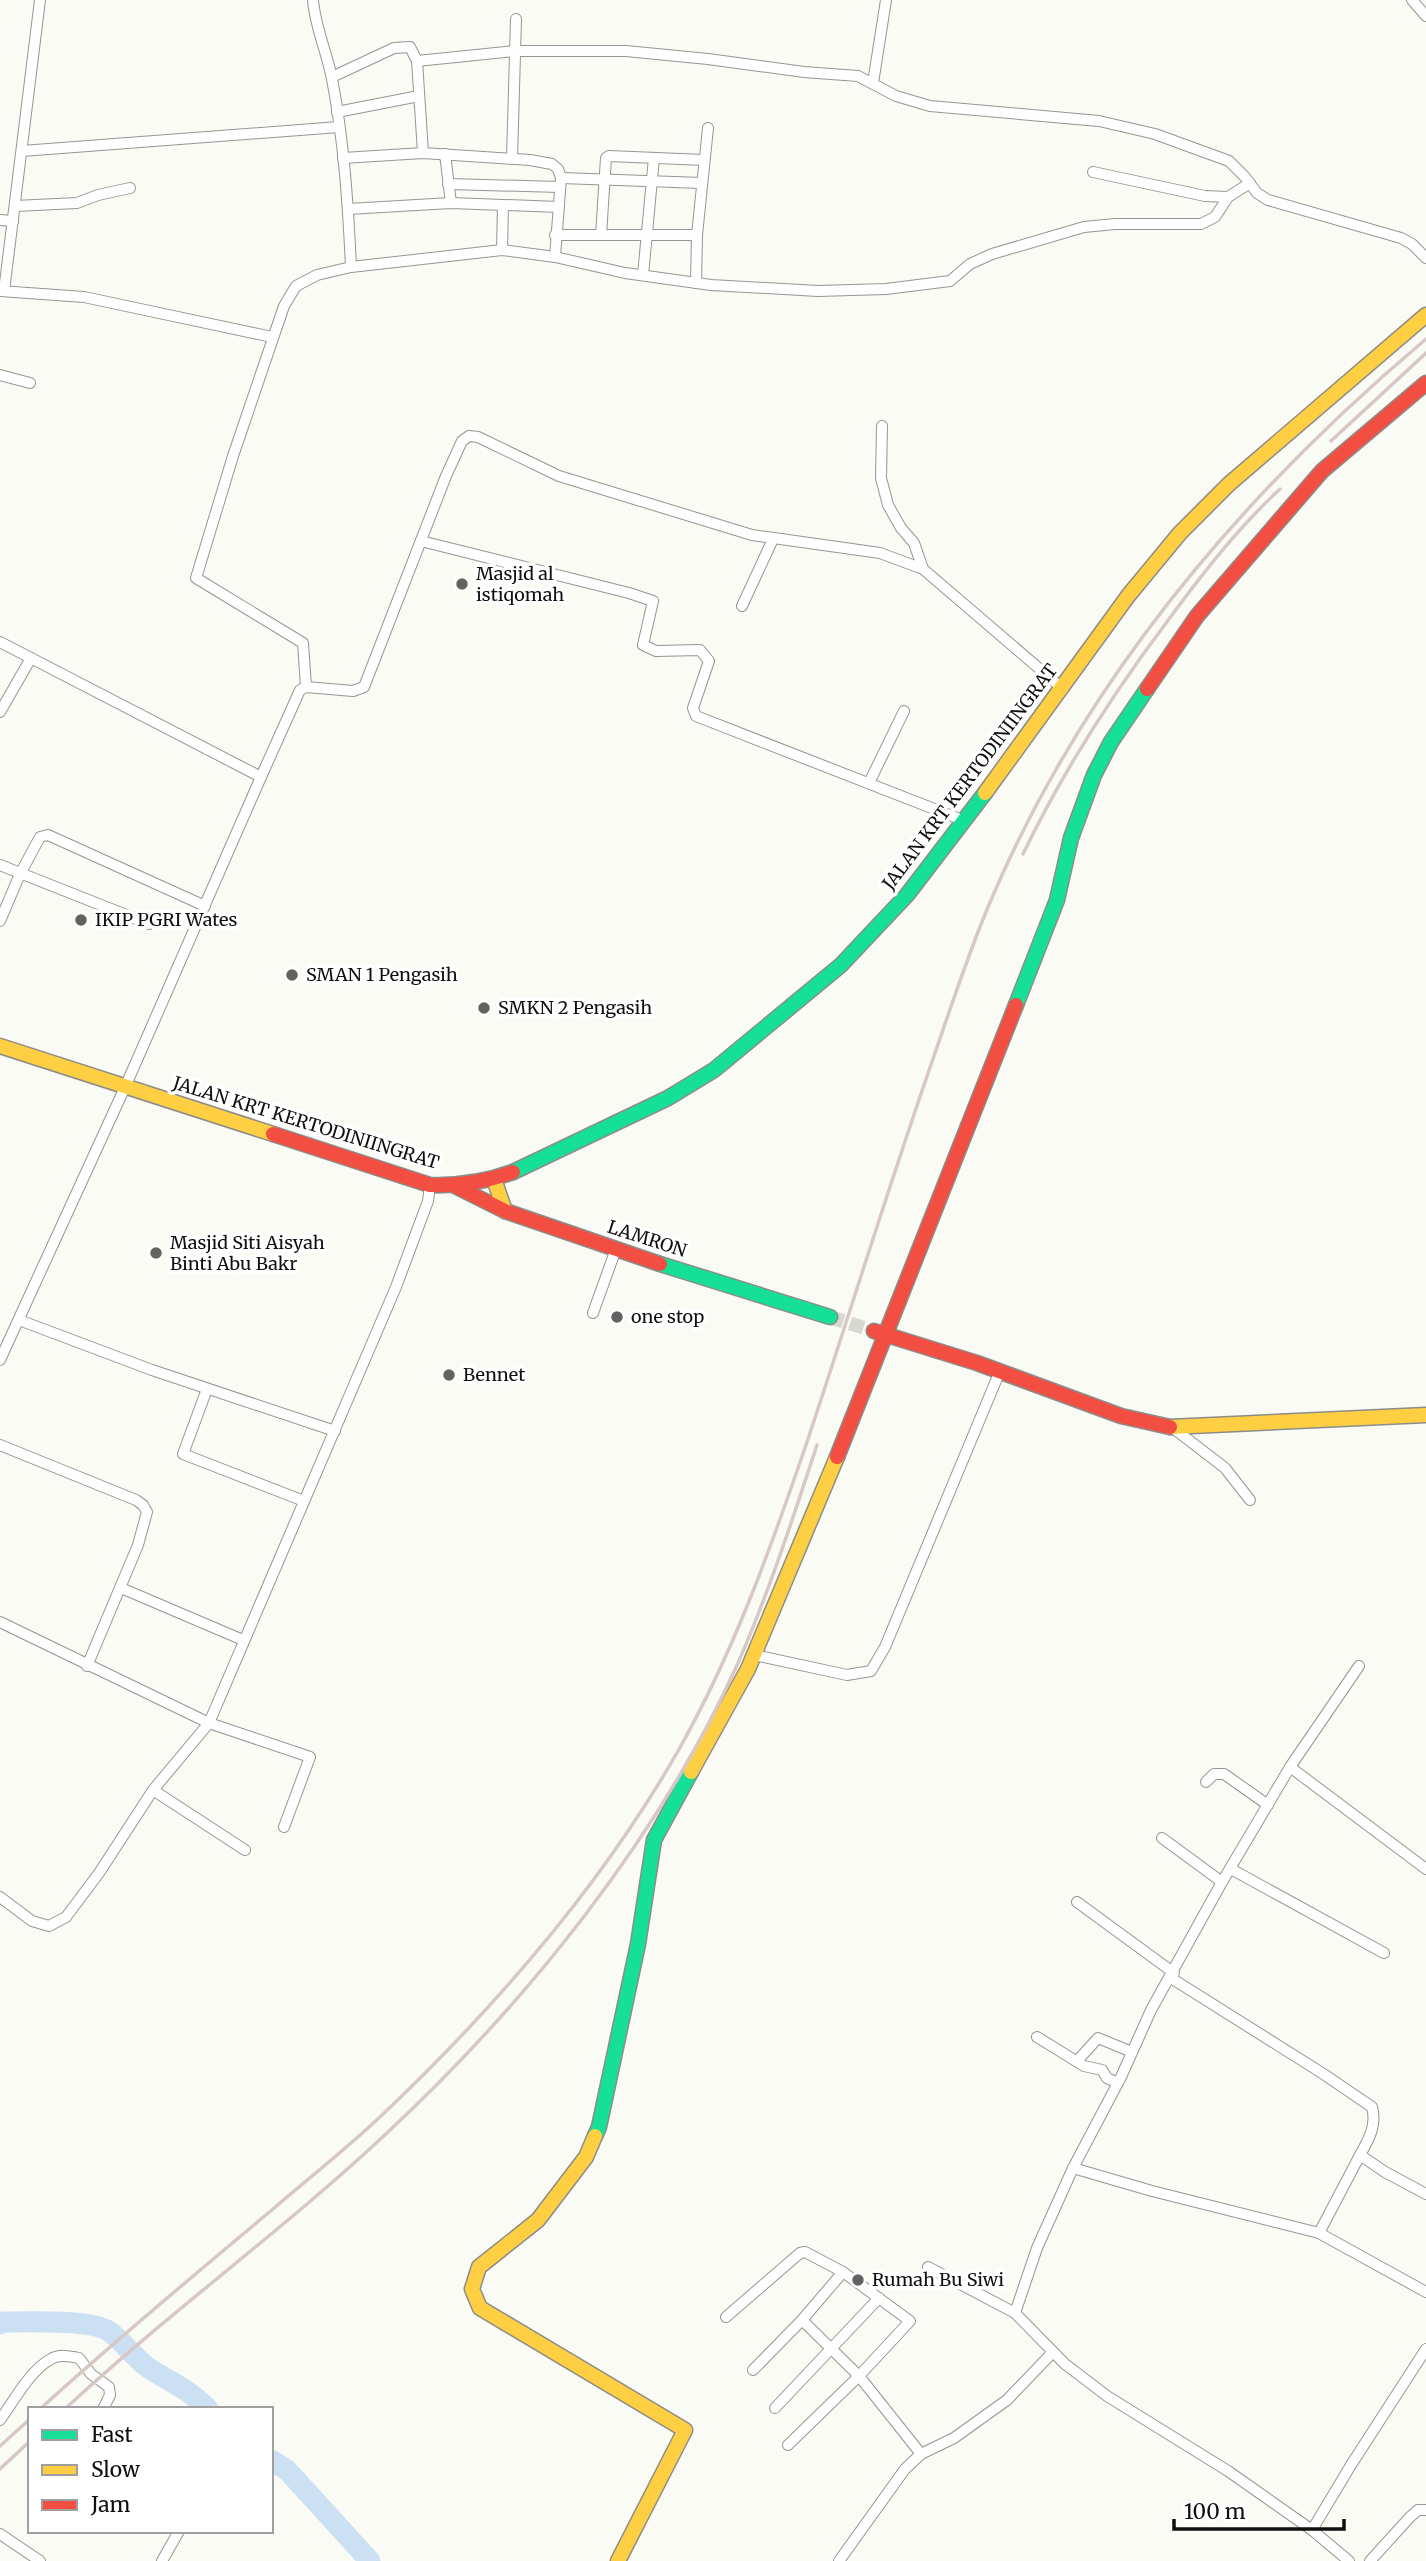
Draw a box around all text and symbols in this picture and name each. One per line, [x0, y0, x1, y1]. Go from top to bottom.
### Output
place label: Masjid al istiqomah [476, 562, 564, 606]
marker: Masjid al istiqomah [454, 576, 470, 592]
street label: JALAN KRT KERTODINIINGRAT [876, 659, 1062, 895]
place label: IKIP PGRI Wates [95, 908, 238, 931]
marker: IKIP PGRI Wates [73, 912, 89, 928]
place label: SMAN 1 Pengasih [306, 963, 458, 986]
marker: SMAN 1 Pengasih [284, 967, 300, 983]
place label: SMKN 2 Pengasih [498, 996, 652, 1019]
marker: SMKN 2 Pengasih [476, 1000, 492, 1016]
street label: JALAN KRT KERTODINIINGRAT [169, 1071, 442, 1174]
street label: LAMRON [605, 1215, 690, 1262]
place label: Masjid Siti Aisyah Binti Abu Bakr [170, 1231, 325, 1275]
marker: Masjid Siti Aisyah Binti Abu Bakr [148, 1245, 164, 1261]
place label: one stop [631, 1305, 704, 1328]
marker: one stop [609, 1309, 625, 1325]
place label: Bennet [463, 1363, 525, 1386]
marker: Bennet [441, 1367, 457, 1383]
place label: Rumah Bu Siwi [872, 2268, 1004, 2291]
marker: Rumah Bu Siwi [850, 2272, 866, 2288]
legend [28, 2407, 273, 2533]
text: Fast [91, 2421, 133, 2448]
text: Slow [91, 2456, 140, 2483]
scale bar [1174, 2488, 1344, 2532]
text: Jam [90, 2491, 130, 2518]
text: 100 m [1184, 2498, 1246, 2525]

